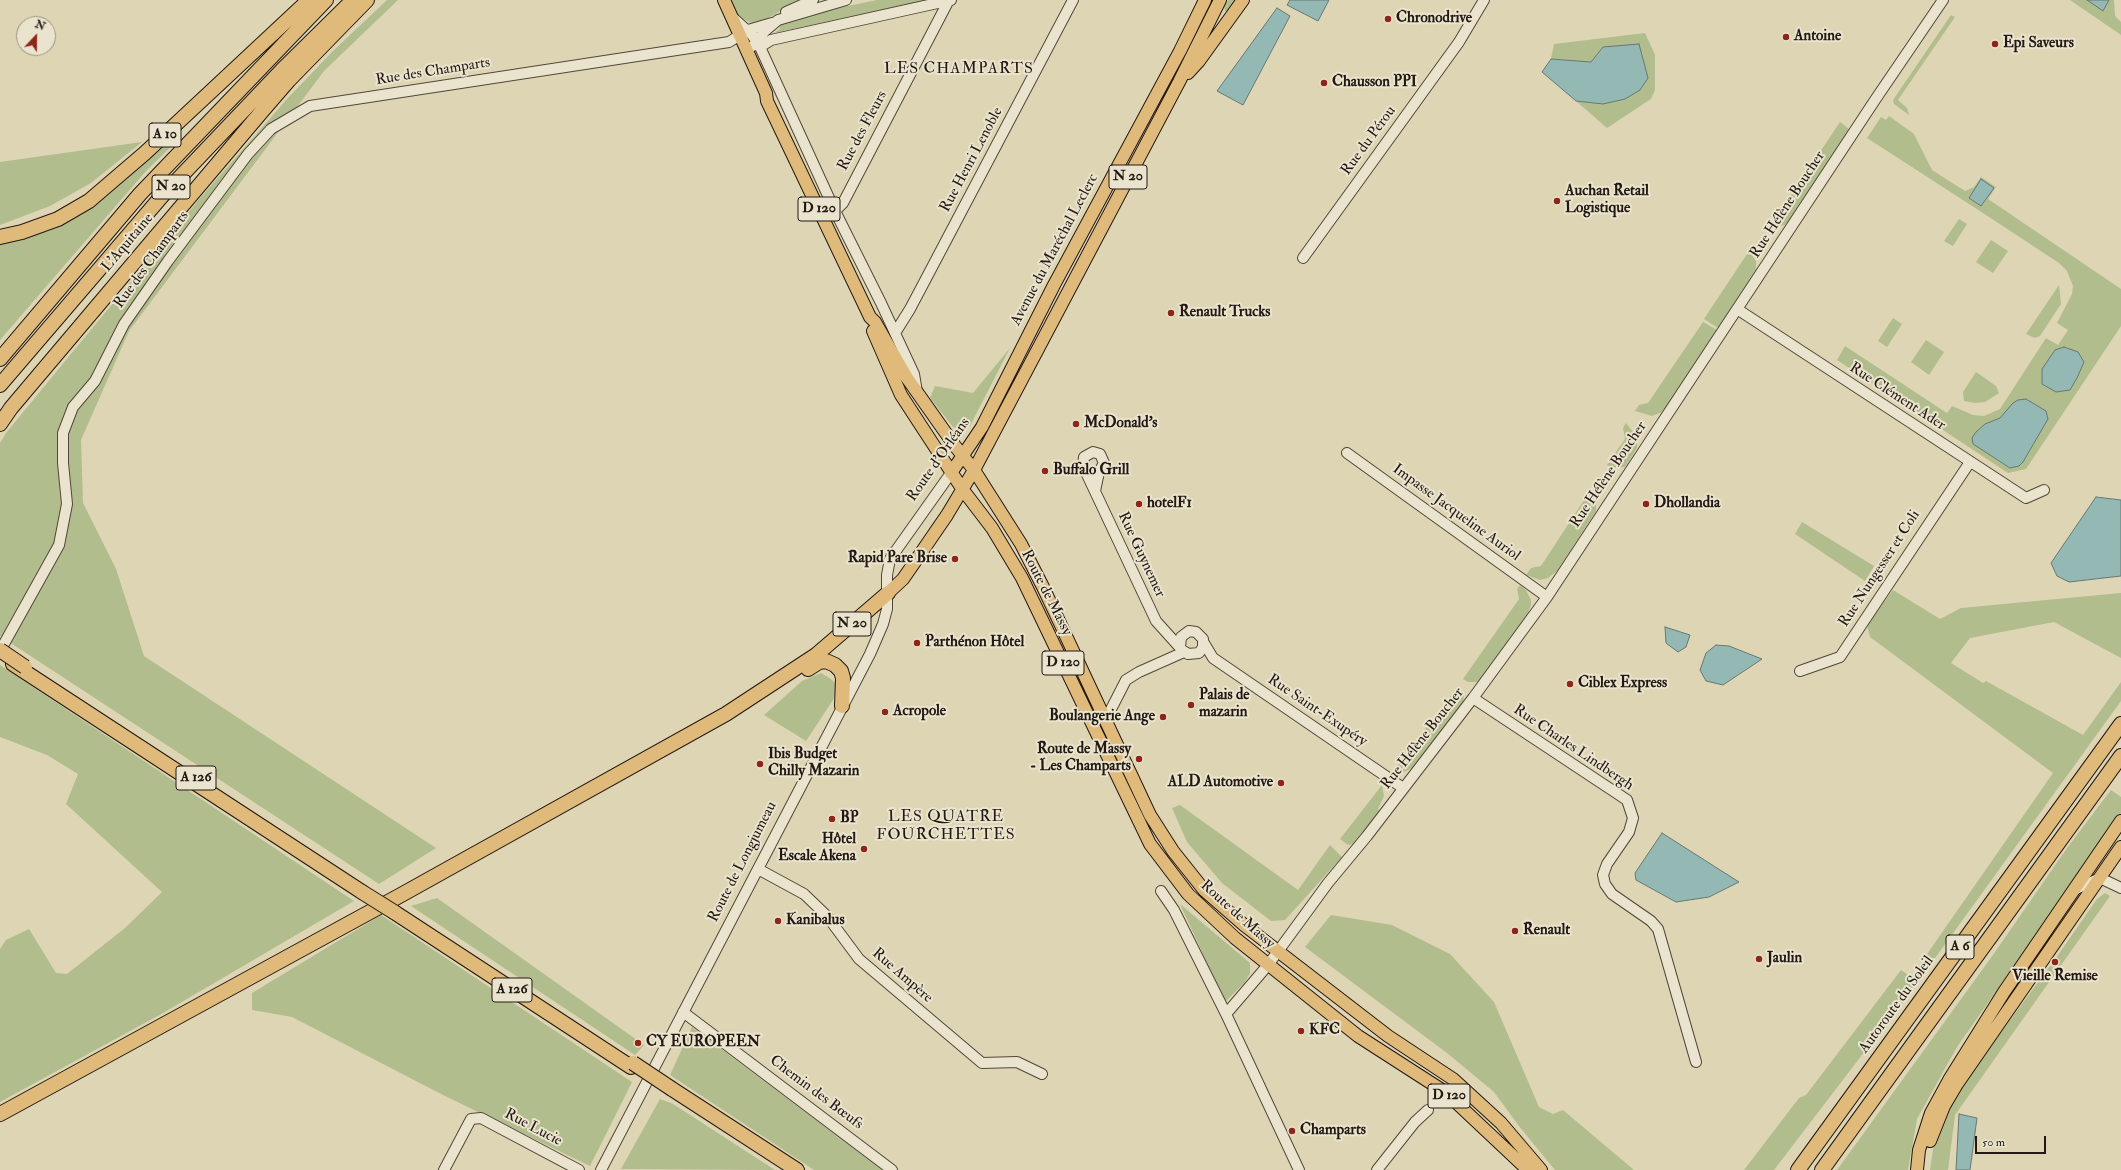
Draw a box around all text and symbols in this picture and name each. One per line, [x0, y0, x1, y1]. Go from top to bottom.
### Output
place label: Chronodrive [1396, 10, 1472, 28]
marker: Chronodrive [1383, 14, 1393, 24]
north arrow [16, 16, 56, 56]
text: N [33, 17, 47, 33]
place label: Antoine [1794, 28, 1841, 46]
marker: Antoine [1781, 32, 1791, 42]
place label: Epi Saveurs [2003, 35, 2074, 53]
marker: Epi Saveurs [1990, 39, 2000, 49]
street label: Rue des Champarts [374, 54, 492, 90]
district label: LES CHAMPARTS [884, 60, 1034, 80]
place label: Chausson PPI [1332, 74, 1417, 92]
marker: Chausson PPI [1319, 78, 1329, 88]
street label: Rue des Fleurs [834, 88, 892, 174]
street label: Rue du Pérou [1338, 103, 1400, 179]
street label: Rue Henri Lenoble [937, 105, 1007, 215]
road number: A 10 [149, 123, 181, 147]
street label: Rue Hélène Boucher [1747, 148, 1829, 262]
road number: N 20 [1109, 165, 1147, 189]
street label: Avenue du Maréchal Leclerc [1007, 171, 1103, 329]
road number: N 20 [152, 175, 190, 199]
place label: Auchan Retail Logistique [1565, 183, 1649, 218]
marker: Auchan Retail Logistique [1552, 196, 1562, 206]
road number: D 120 [798, 197, 840, 221]
street label: Rue des Champarts [111, 208, 193, 312]
street label: L'Aquitaine [98, 210, 158, 276]
place label: Renault Trucks [1179, 304, 1270, 322]
marker: Renault Trucks [1166, 308, 1176, 318]
street label: Rue Clément Ader [1846, 359, 1948, 435]
street label: Route d'Orléans [904, 415, 974, 505]
place label: McDonald's [1084, 415, 1157, 433]
marker: McDonald's [1071, 419, 1081, 429]
street label: Rue Hélène Boucher [1567, 419, 1651, 531]
street label: Impasse Jacqueline Auriol [1389, 461, 1523, 565]
place label: Buffalo Grill [1053, 462, 1129, 480]
marker: Buffalo Grill [1040, 466, 1050, 476]
place label: hotelF1 [1147, 495, 1192, 513]
place label: Dhollandia [1654, 495, 1720, 513]
marker: hotelF1 [1134, 499, 1144, 509]
marker: Dhollandia [1641, 499, 1651, 509]
street label: Rue Nungesser et Coli [1836, 507, 1924, 631]
street label: Rue Guynemer [1113, 509, 1169, 601]
street label: Route de Massy [1017, 547, 1075, 639]
place label: Rapid Pare Brise [848, 550, 947, 568]
marker: Rapid Pare Brise [950, 554, 960, 564]
road number: N 20 [833, 612, 871, 636]
place label: Parthénon Hôtel [925, 634, 1024, 652]
marker: Parthénon Hôtel [912, 638, 922, 648]
road number: D 120 [1042, 651, 1084, 675]
street label: Rue Saint-Exupéry [1264, 671, 1370, 751]
place label: Ciblex Express [1578, 675, 1667, 693]
marker: Ciblex Express [1565, 679, 1575, 689]
street label: Rue Hélène Boucher [1378, 685, 1468, 793]
place label: Palais de mazarin [1199, 687, 1250, 722]
marker: Palais de mazarin [1186, 700, 1196, 710]
street label: Rue Charles Lindbergh [1510, 701, 1636, 795]
place label: Acropole [893, 703, 946, 721]
marker: Acropole [880, 707, 890, 717]
place label: Boulangerie Ange [1049, 708, 1155, 726]
marker: Boulangerie Ange [1158, 712, 1168, 722]
place label: Route de Massy - Les Champarts [1030, 741, 1131, 776]
place label: Ibis Budget Chilly Mazarin [768, 746, 860, 781]
marker: Route de Massy - Les Champarts [1134, 754, 1144, 764]
marker: Ibis Budget Chilly Mazarin [755, 759, 765, 769]
road number: A 126 [176, 766, 216, 790]
place label: ALD Automotive [1168, 774, 1273, 792]
marker: ALD Automotive [1276, 778, 1286, 788]
street label: Route de Longjumeau [705, 799, 781, 925]
district label: LES QUATRE FOURCHETTES [876, 808, 1016, 846]
place label: BP [840, 810, 859, 828]
marker: BP [827, 814, 837, 824]
place label: Hôtel Escale Akena [778, 831, 856, 866]
marker: Hôtel Escale Akena [859, 844, 869, 854]
street label: Route de Massy [1196, 877, 1278, 953]
place label: Kanibalus [786, 912, 845, 930]
marker: Kanibalus [773, 916, 783, 926]
place label: Renault [1523, 922, 1570, 940]
marker: Renault [1510, 926, 1520, 936]
road number: A 6 [1946, 935, 1974, 959]
street label: Rue Ampère [868, 945, 936, 1007]
place label: Jaulin [1767, 950, 1802, 968]
street label: Autoroute du Soleil [1856, 953, 1938, 1057]
marker: Jaulin [1754, 954, 1764, 964]
marker: Vieille Remise [2050, 957, 2060, 967]
place label: Vieille Remise [2012, 968, 2098, 986]
road number: A 126 [492, 978, 532, 1002]
place label: KFC [1309, 1022, 1340, 1040]
marker: KFC [1296, 1026, 1306, 1036]
place label: CY EUROPEEN [646, 1034, 760, 1052]
marker: CY EUROPEEN [633, 1038, 643, 1048]
street label: Chemin des Bœufs [766, 1052, 866, 1134]
road number: D 120 [1428, 1084, 1470, 1108]
street label: Rue Lucie [501, 1105, 565, 1151]
place label: Champarts [1300, 1122, 1366, 1140]
marker: Champarts [1287, 1126, 1297, 1136]
scale bar [1977, 1128, 2048, 1154]
text: 50 m [1982, 1135, 2005, 1150]

